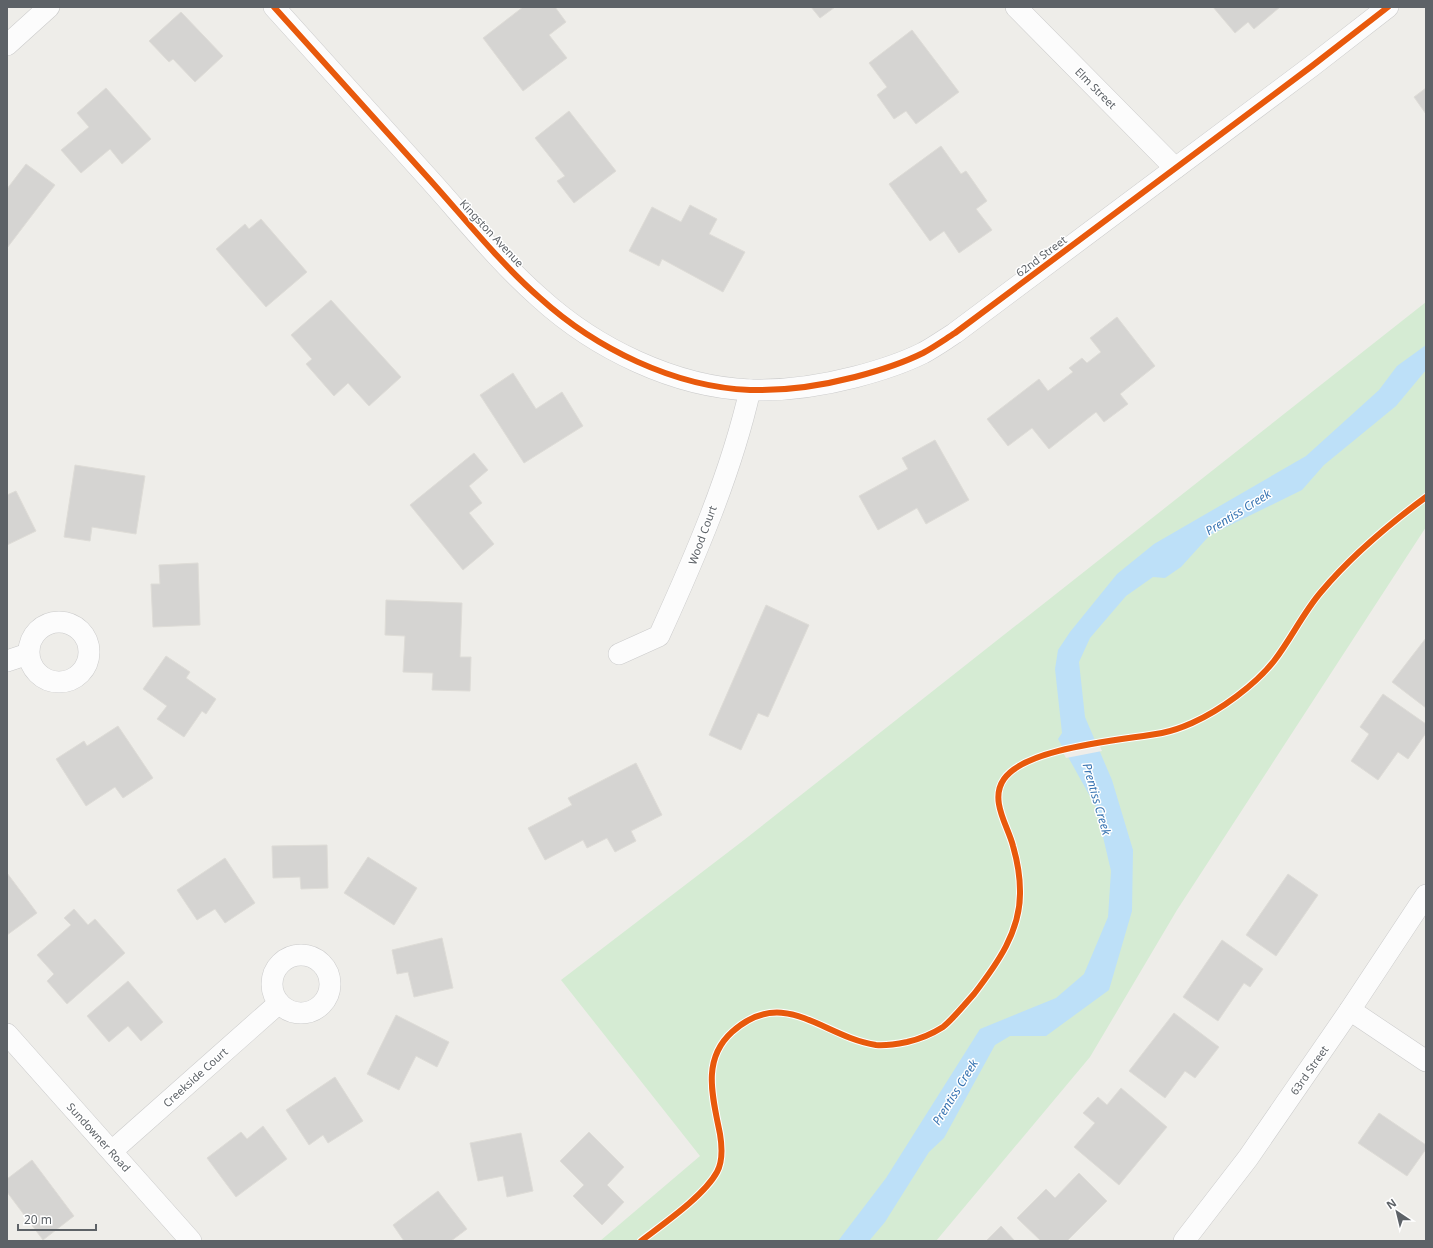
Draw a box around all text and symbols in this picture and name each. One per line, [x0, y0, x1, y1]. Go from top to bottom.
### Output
street label: Elm Street [1072, 64, 1120, 112]
street label: Kingston Avenue [457, 196, 527, 270]
street label: 62nd Street [1013, 232, 1069, 280]
water label: Prentiss Creek [1202, 485, 1275, 539]
street label: Wood Court [684, 503, 720, 567]
water label: Prentiss Creek [1079, 761, 1116, 838]
street label: 63rd Street [1286, 1042, 1332, 1098]
street label: Creekside Court [159, 1044, 231, 1110]
water label: Prentiss Creek [928, 1055, 982, 1128]
street label: Sundowner Road [64, 1099, 134, 1175]
north arrow [1377, 1192, 1417, 1232]
text: N [1383, 1195, 1399, 1212]
scale bar [18, 1206, 96, 1232]
text: 20 m [24, 1211, 52, 1228]

